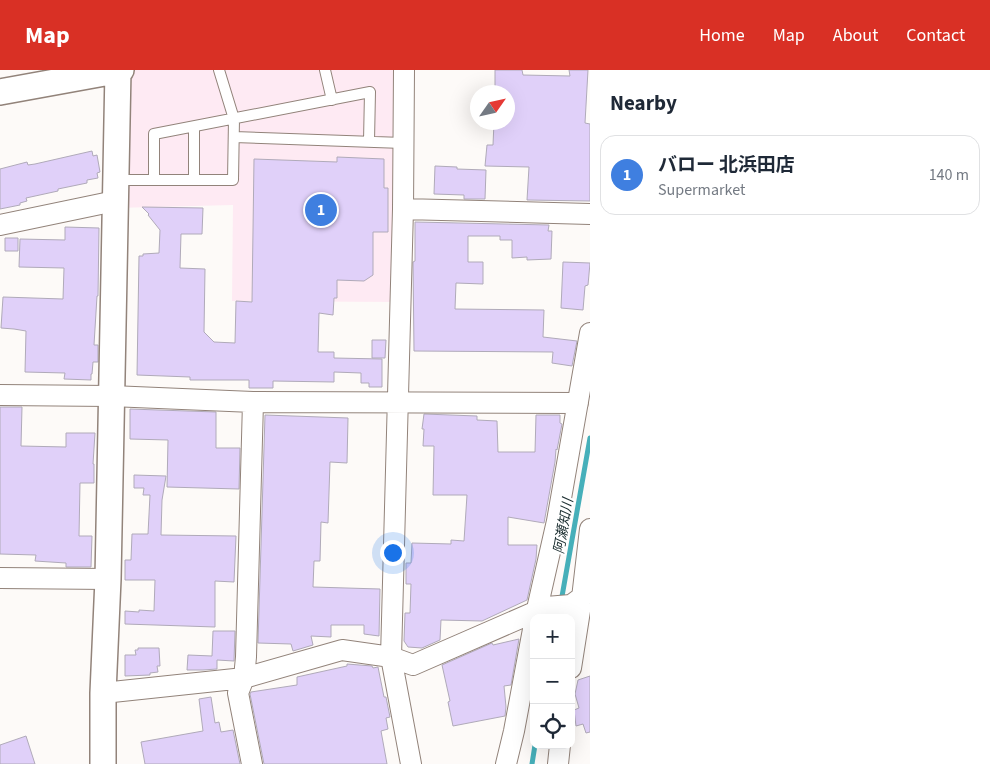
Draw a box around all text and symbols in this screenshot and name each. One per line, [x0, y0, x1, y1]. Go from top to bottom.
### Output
text: Map [25, 18, 70, 53]
text: Home [699, 23, 745, 48]
text: Map [773, 23, 805, 48]
text: About [833, 23, 878, 48]
text: Contact [906, 23, 965, 48]
north arrow [470, 85, 515, 130]
text: Nearby [610, 88, 677, 118]
text: バロー 北浜田店 [658, 152, 795, 179]
text: 1 [623, 164, 631, 186]
text: 140 m [929, 164, 969, 186]
text: Supermarket [658, 179, 745, 201]
pin: 1 [305, 191, 337, 229]
water label: 阿瀬知川 [549, 495, 579, 555]
your location [380, 540, 406, 566]
map controls [530, 614, 575, 749]
button: + [530, 614, 575, 659]
button: − [530, 659, 575, 704]
button: locate [530, 704, 575, 749]

